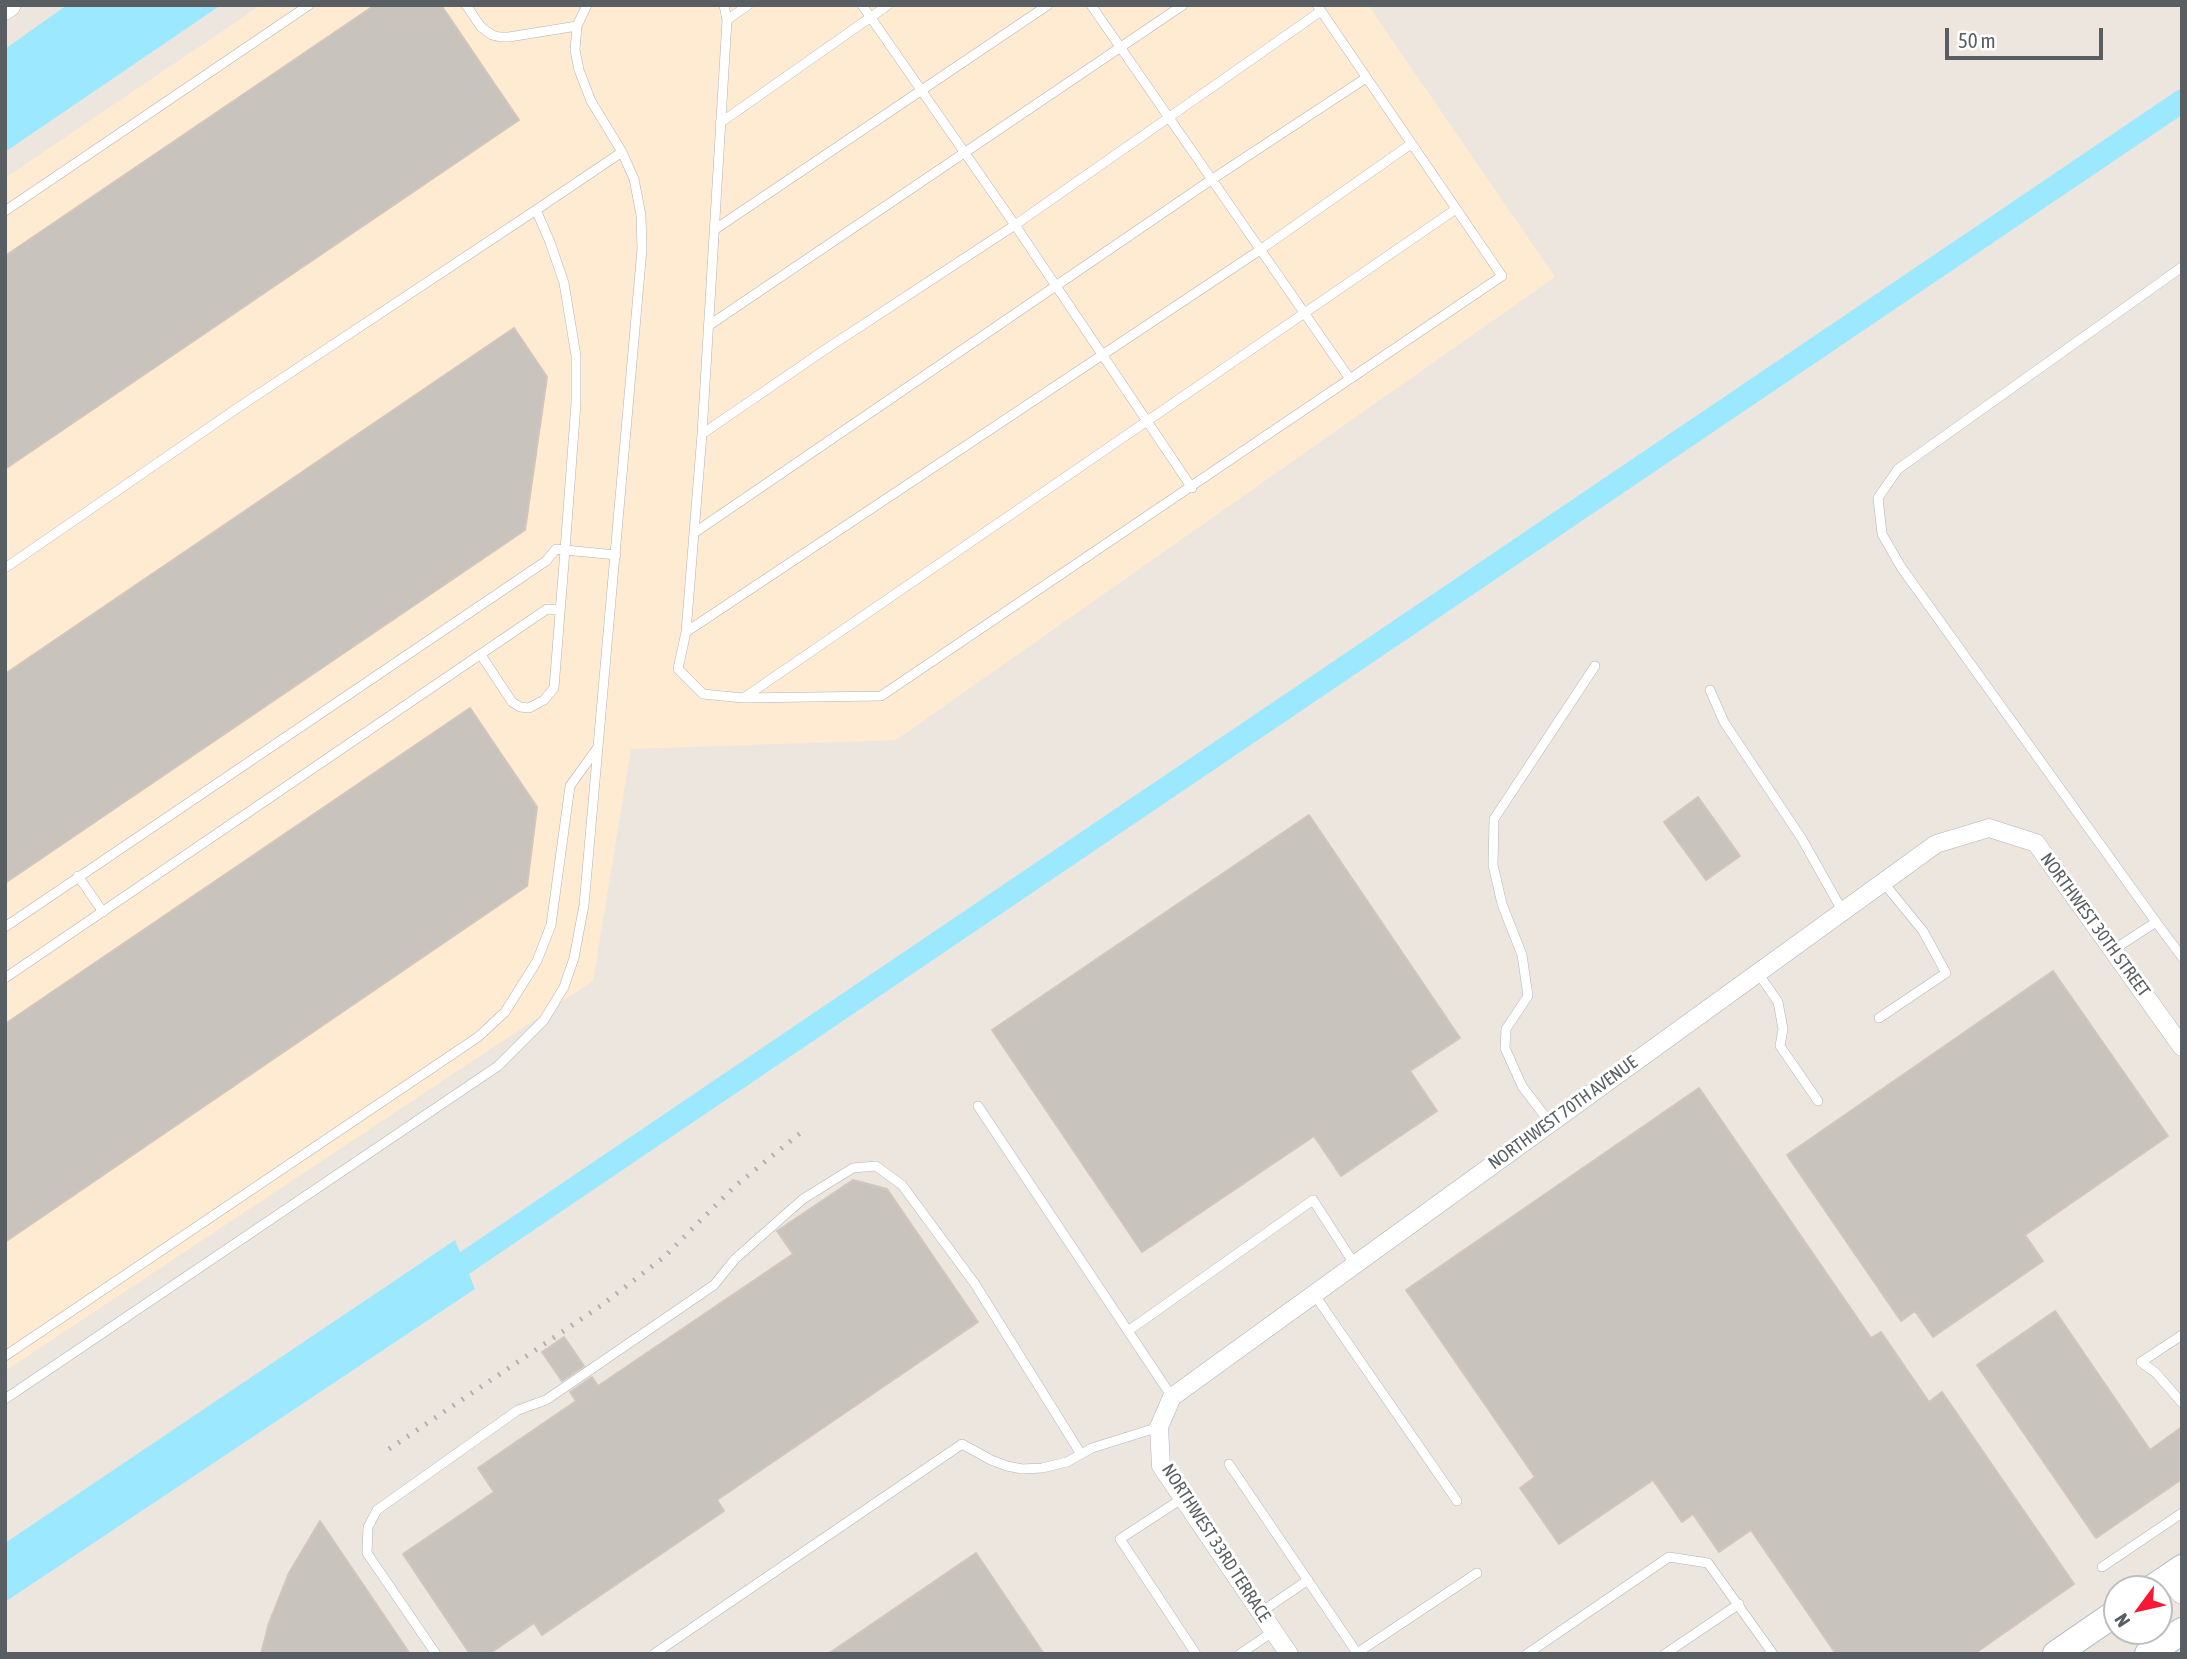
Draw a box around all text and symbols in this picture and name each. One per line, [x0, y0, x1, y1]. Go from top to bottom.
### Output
scale bar [1949, 14, 2106, 58]
text: 50 m [1958, 28, 1996, 52]
street label: NORTHWEST 30TH STREET [2036, 849, 2154, 1001]
street label: NORTHWEST 70TH AVENUE [1484, 1052, 1642, 1174]
street label: NORTHWEST 33RD TERRACE [1157, 1460, 1275, 1626]
north arrow [2103, 1575, 2173, 1645]
text: N [2110, 1610, 2134, 1631]

